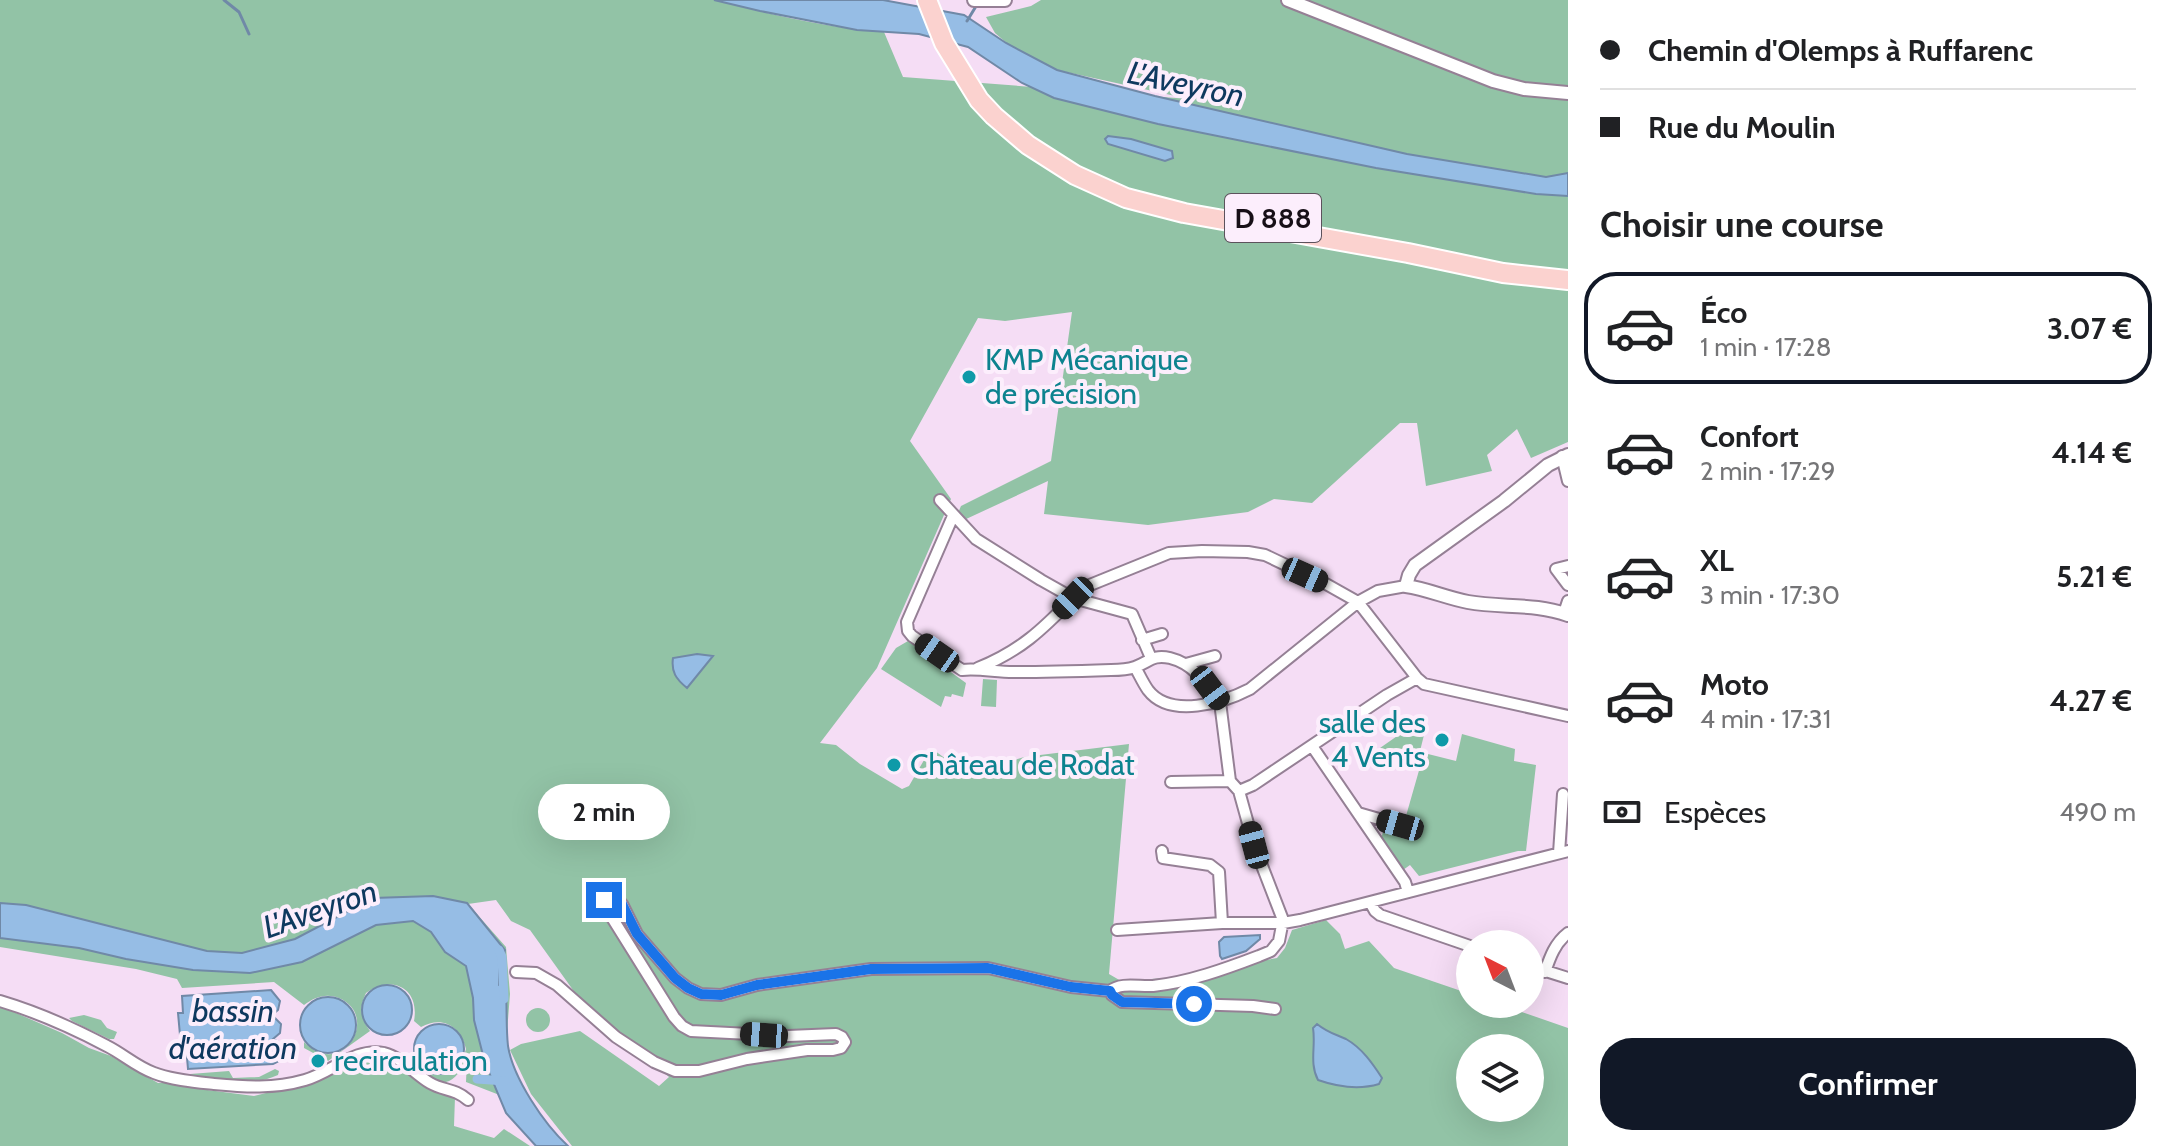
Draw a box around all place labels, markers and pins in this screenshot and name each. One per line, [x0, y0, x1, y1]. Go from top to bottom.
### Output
place label: KMP Mécanique de précision [985, 341, 1188, 412]
marker: KMP Mécanique de précision [960, 368, 978, 386]
place label: salle des 4 Vents [1319, 704, 1426, 775]
marker: salle des 4 Vents [1433, 731, 1451, 749]
place label: Château de Rodat [910, 746, 1135, 783]
marker: Château de Rodat [885, 756, 903, 774]
place label: recirculation [334, 1042, 488, 1079]
marker: recirculation [309, 1052, 327, 1070]

